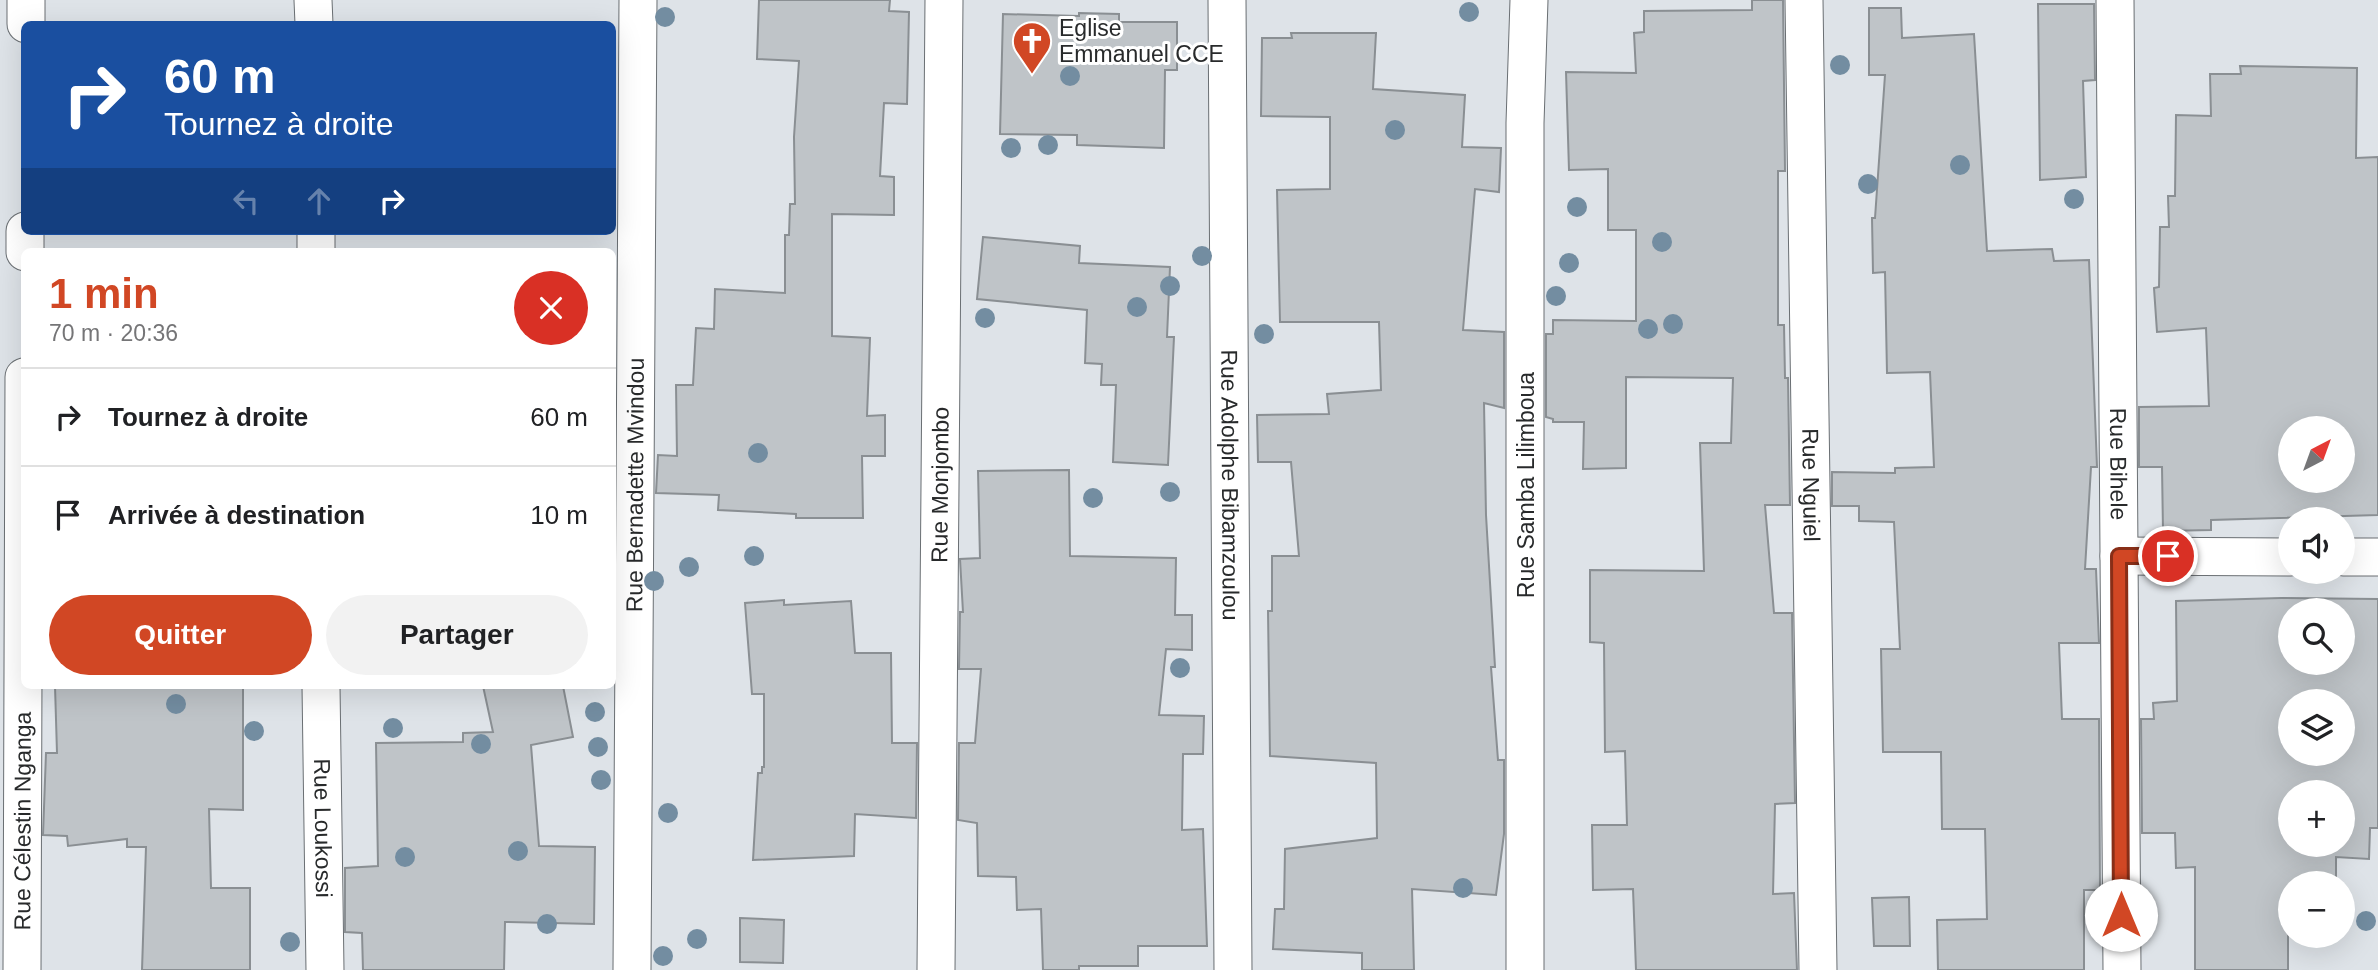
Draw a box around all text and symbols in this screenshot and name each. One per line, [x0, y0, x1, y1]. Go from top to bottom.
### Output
place label: Eglise Emmanuel CCE [1059, 15, 1224, 67]
church icon: Eglise Emmanuel CCE [1011, 20, 1053, 75]
icon: right [49, 49, 140, 140]
text: 60 m [164, 49, 276, 103]
text: Tournez à droite [164, 106, 393, 142]
icon: left [227, 182, 265, 220]
icon: ahead [300, 182, 338, 220]
icon: right [373, 182, 411, 220]
text: 1 min [49, 270, 159, 317]
button: close [514, 271, 588, 345]
text: 70 m · 20:36 [49, 320, 178, 346]
street label: Rue Adolphe Bibamzoulou [1216, 349, 1244, 621]
street label: Rue Bernadette Mvindou [621, 358, 649, 612]
street label: Rue Samba Lilimboua [1513, 372, 1539, 598]
icon: right [49, 398, 87, 436]
text: Tournez à droite [108, 402, 308, 432]
text: 60 m [530, 402, 588, 432]
street label: Rue Monjombo [926, 407, 954, 563]
street label: Rue Bihele [2105, 408, 2132, 520]
north arrow [2278, 416, 2356, 494]
map controls [2278, 416, 2355, 948]
street label: Rue Nguiel [1797, 428, 1825, 542]
icon: arrive [49, 496, 87, 534]
text: Arrivée à destination [108, 500, 365, 530]
text: 10 m [530, 500, 588, 530]
button: sound [2278, 507, 2355, 584]
pin [2138, 526, 2198, 586]
icon: arrive [2149, 537, 2187, 575]
button: Quitter [49, 595, 312, 675]
button: Partager [326, 595, 588, 675]
button: search [2278, 598, 2355, 675]
button: layers [2278, 689, 2355, 766]
street label: Rue Célestin Nganga [9, 711, 36, 930]
street label: Rue Loukossi [309, 758, 337, 898]
button: + [2278, 780, 2355, 857]
button: − [2278, 871, 2355, 948]
position arrow [2084, 878, 2158, 952]

